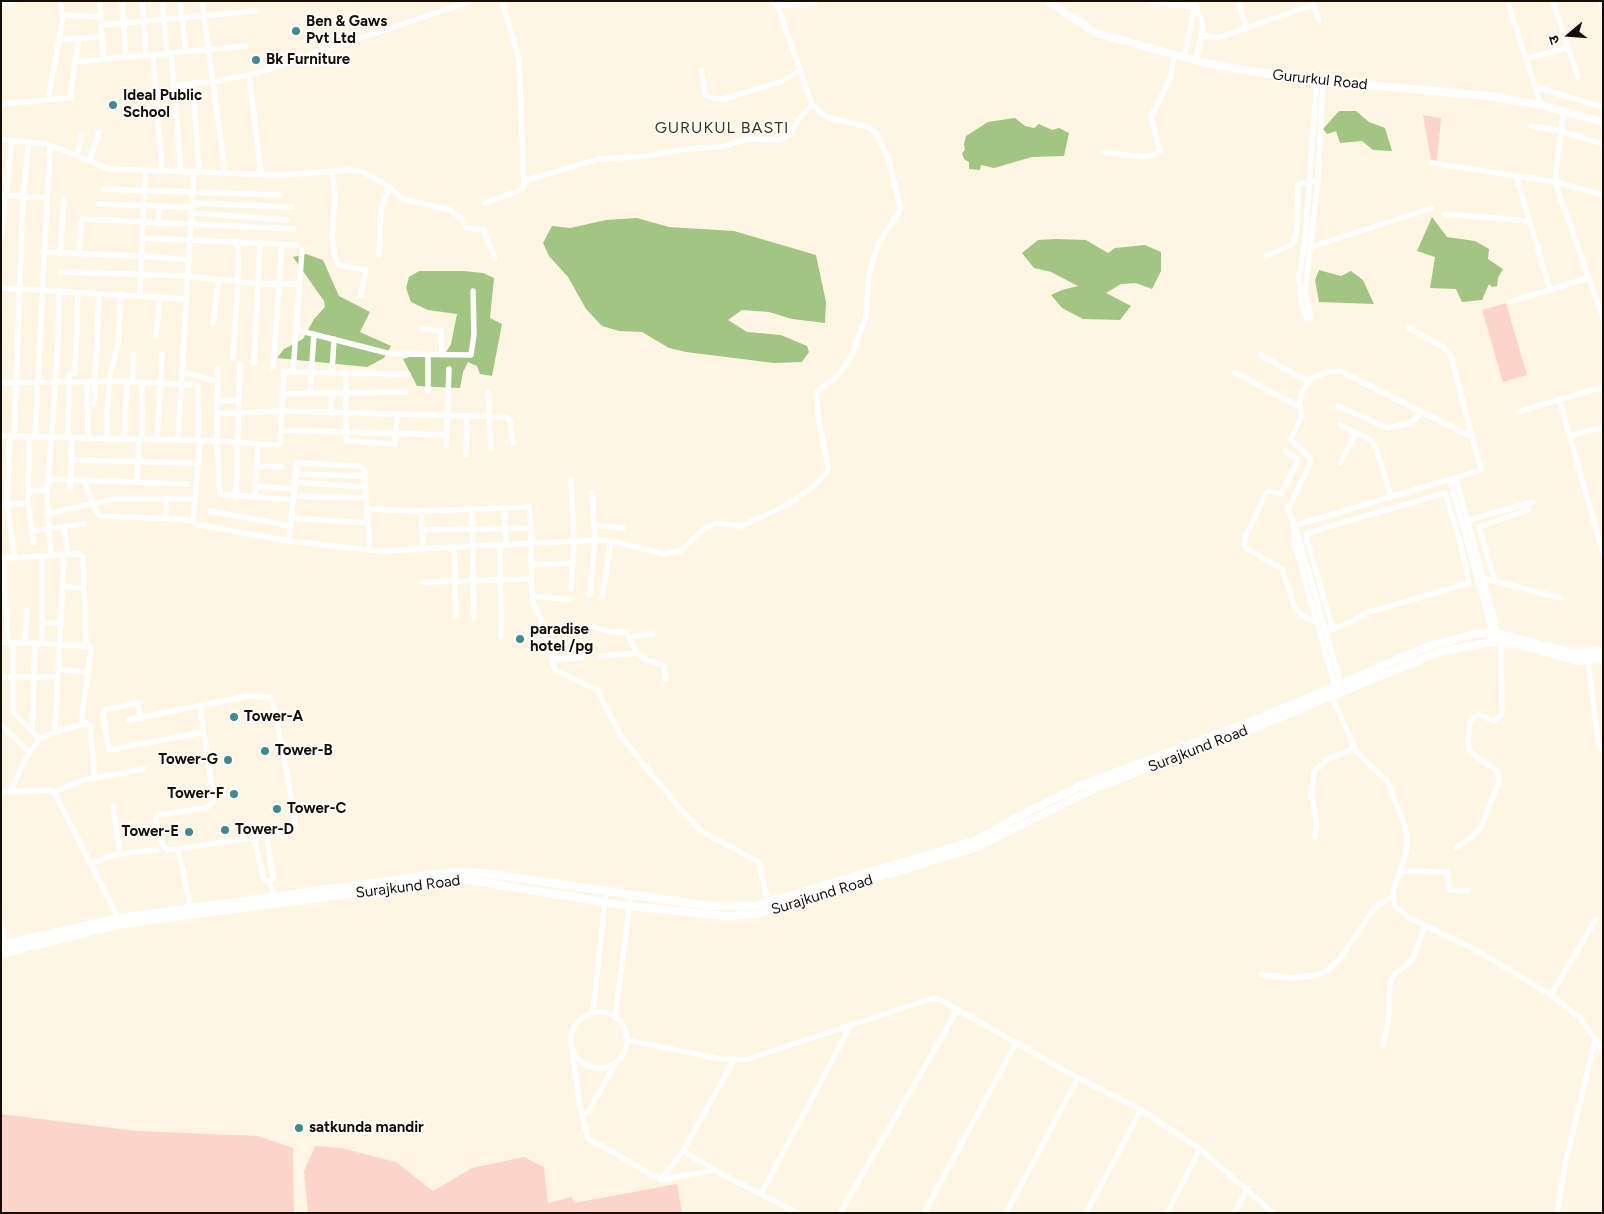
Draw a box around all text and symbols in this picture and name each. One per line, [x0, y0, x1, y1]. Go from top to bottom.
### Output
north arrow [1544, 10, 1594, 60]
place label: Ben & Gaws Pvt Ltd [306, 13, 387, 48]
marker: Ben & Gaws Pvt Ltd [290, 25, 302, 37]
text: उ [1545, 33, 1564, 46]
place label: Bk Furniture [266, 51, 350, 69]
marker: Bk Furniture [250, 54, 262, 66]
street label: Gururkul Road [1272, 66, 1368, 94]
place label: Ideal Public School [123, 87, 202, 122]
marker: Ideal Public School [107, 99, 119, 111]
district label: GURUKUL BASTI [653, 118, 791, 138]
place label: paradise hotel /pg [530, 621, 593, 656]
marker: paradise hotel /pg [514, 633, 526, 645]
place label: Tower-A [244, 708, 303, 726]
marker: Tower-A [228, 711, 240, 723]
street label: Surajkund Road [1146, 722, 1250, 776]
place label: Tower-B [275, 742, 333, 760]
marker: Tower-B [259, 745, 271, 757]
place label: Tower-G [158, 751, 218, 769]
marker: Tower-G [222, 754, 234, 766]
place label: Tower-F [167, 785, 224, 803]
marker: Tower-F [228, 788, 240, 800]
place label: Tower-C [287, 800, 346, 818]
marker: Tower-C [271, 803, 283, 815]
place label: Tower-D [235, 821, 294, 839]
place label: Tower-E [122, 823, 179, 841]
marker: Tower-D [219, 824, 231, 836]
marker: Tower-E [183, 826, 195, 838]
street label: Surajkund Road [769, 871, 875, 919]
street label: Surajkund Road [355, 872, 461, 902]
place label: satkunda mandir [309, 1119, 424, 1137]
marker: satkunda mandir [293, 1122, 305, 1134]

